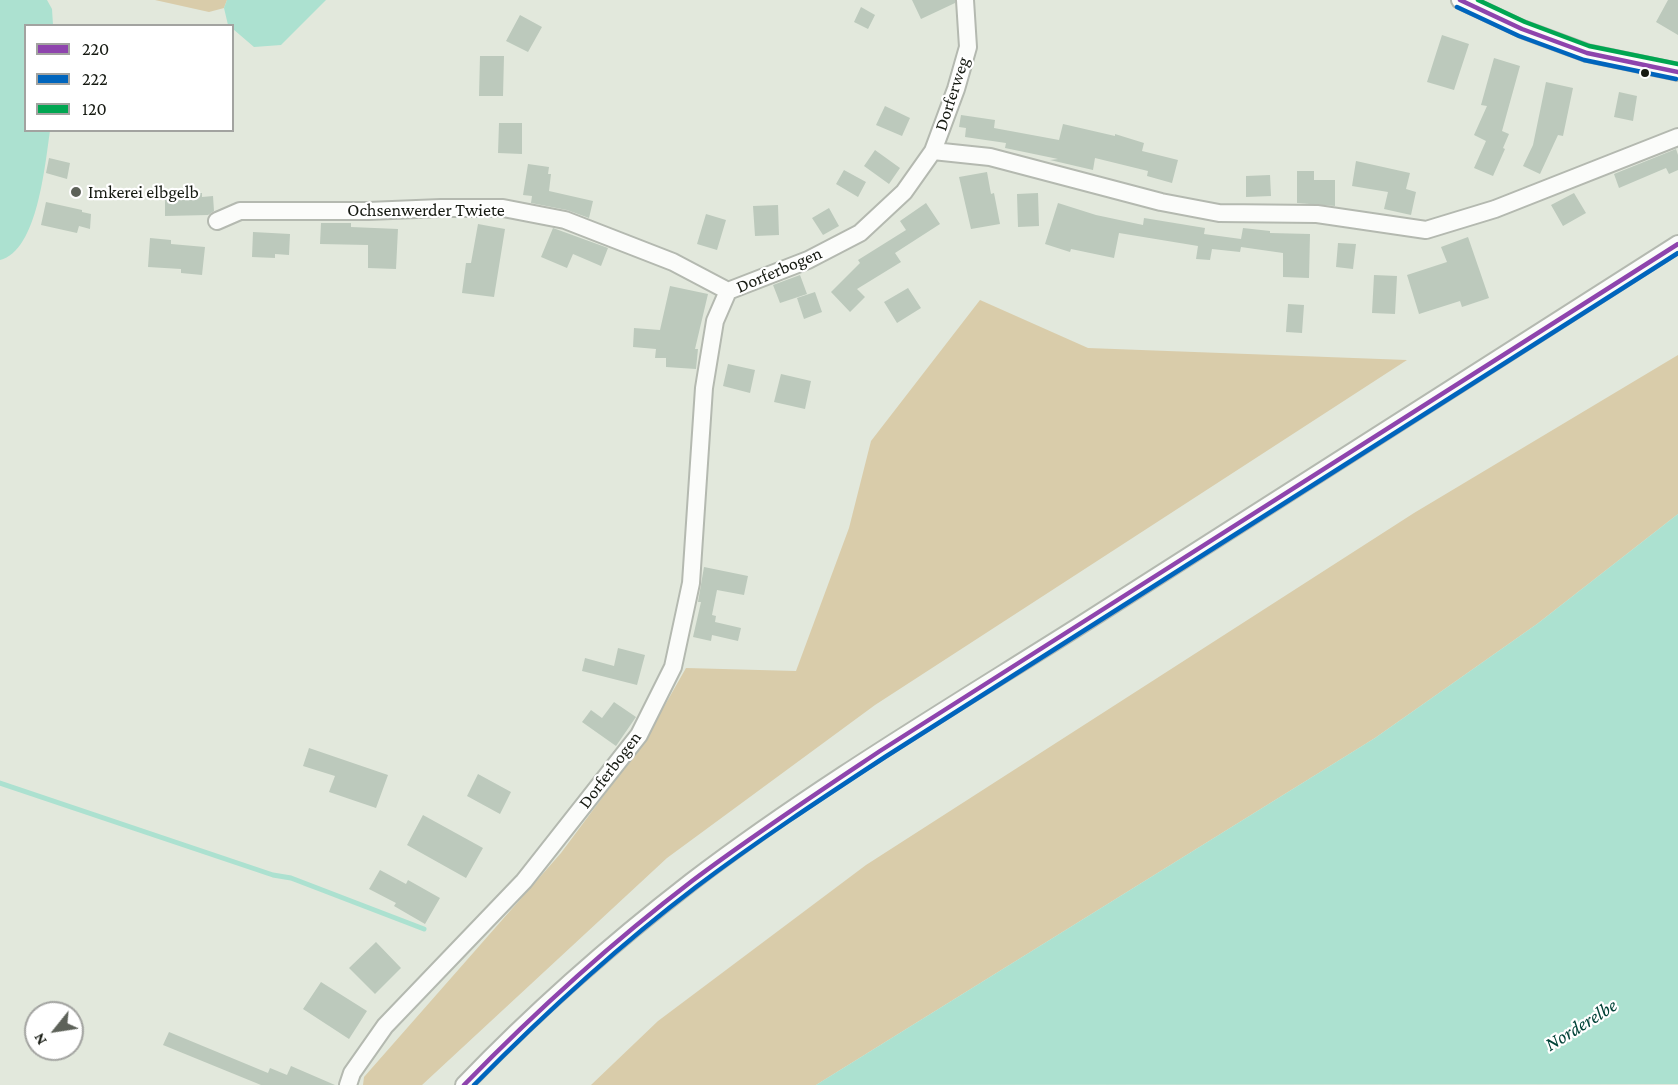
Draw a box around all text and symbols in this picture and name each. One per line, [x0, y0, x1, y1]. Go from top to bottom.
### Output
legend [24, 24, 234, 132]
text: 220 [82, 39, 109, 59]
street label: Dorferweg [930, 54, 974, 134]
unlabelled marker [1639, 67, 1651, 79]
text: 222 [82, 69, 108, 89]
text: 120 [82, 99, 107, 119]
place label: Imkerei elbgelb [88, 181, 199, 203]
marker: Imkerei elbgelb [69, 185, 83, 199]
street label: Ochsenwerder Twiete [347, 199, 505, 221]
street label: Dorferbogen [733, 242, 825, 298]
street label: Dorferbogen [574, 727, 646, 813]
water label: Norderelbe [1540, 993, 1622, 1057]
north arrow [24, 1001, 84, 1061]
text: N [30, 1030, 50, 1048]

